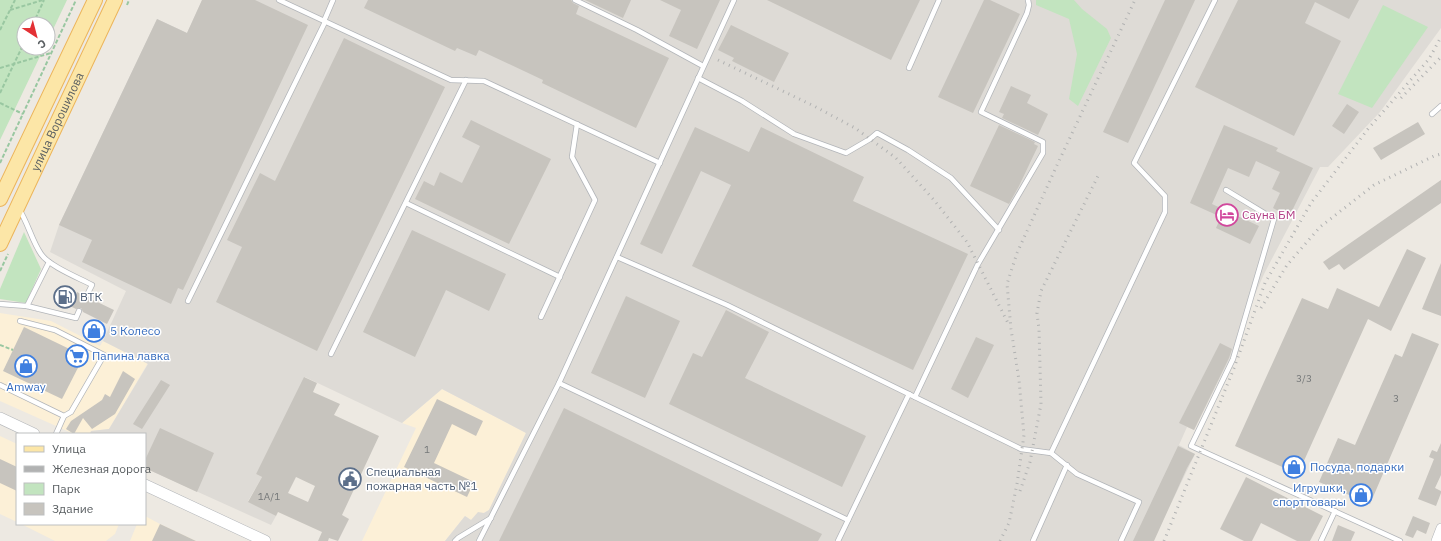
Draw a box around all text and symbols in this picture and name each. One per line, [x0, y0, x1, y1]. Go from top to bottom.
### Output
north arrow [16, 16, 56, 56]
text: С [35, 36, 49, 52]
street label: улица Ворошилова [27, 69, 87, 174]
hotel icon: Сауна БМ [1214, 202, 1240, 228]
place label: Сауна БМ [1242, 207, 1295, 222]
fuel station icon: ВТК [52, 284, 78, 310]
place label: ВТК [80, 289, 102, 304]
shop icon: 5 Колесо [81, 318, 107, 344]
place label: 5 Колесо [110, 323, 161, 338]
supermarket icon: Папина лавка [64, 343, 90, 369]
place label: Папина лавка [92, 348, 170, 363]
shop icon: Amway [13, 353, 39, 379]
house number: 3/3 [1296, 372, 1312, 385]
place label: Amway [6, 379, 46, 394]
house number: 3 [1393, 392, 1399, 405]
legend [16, 433, 146, 525]
text: Улица [52, 441, 86, 456]
house number: 1 [424, 443, 430, 456]
shop icon: Посуда, подарки [1281, 454, 1307, 480]
place label: Посуда, подарки [1310, 459, 1404, 474]
text: Железная дорога [52, 461, 152, 476]
place label: Специальная пожарная часть №1 [366, 464, 478, 493]
public building icon: Специальная пожарная часть №1 [337, 466, 363, 492]
place label: Игрушки, спорттовары [1273, 480, 1346, 509]
text: Парк [52, 481, 81, 496]
shop icon: Игрушки, спорттовары [1348, 482, 1374, 508]
house number: 1А/1 [258, 490, 280, 503]
text: Здание [52, 501, 94, 516]

